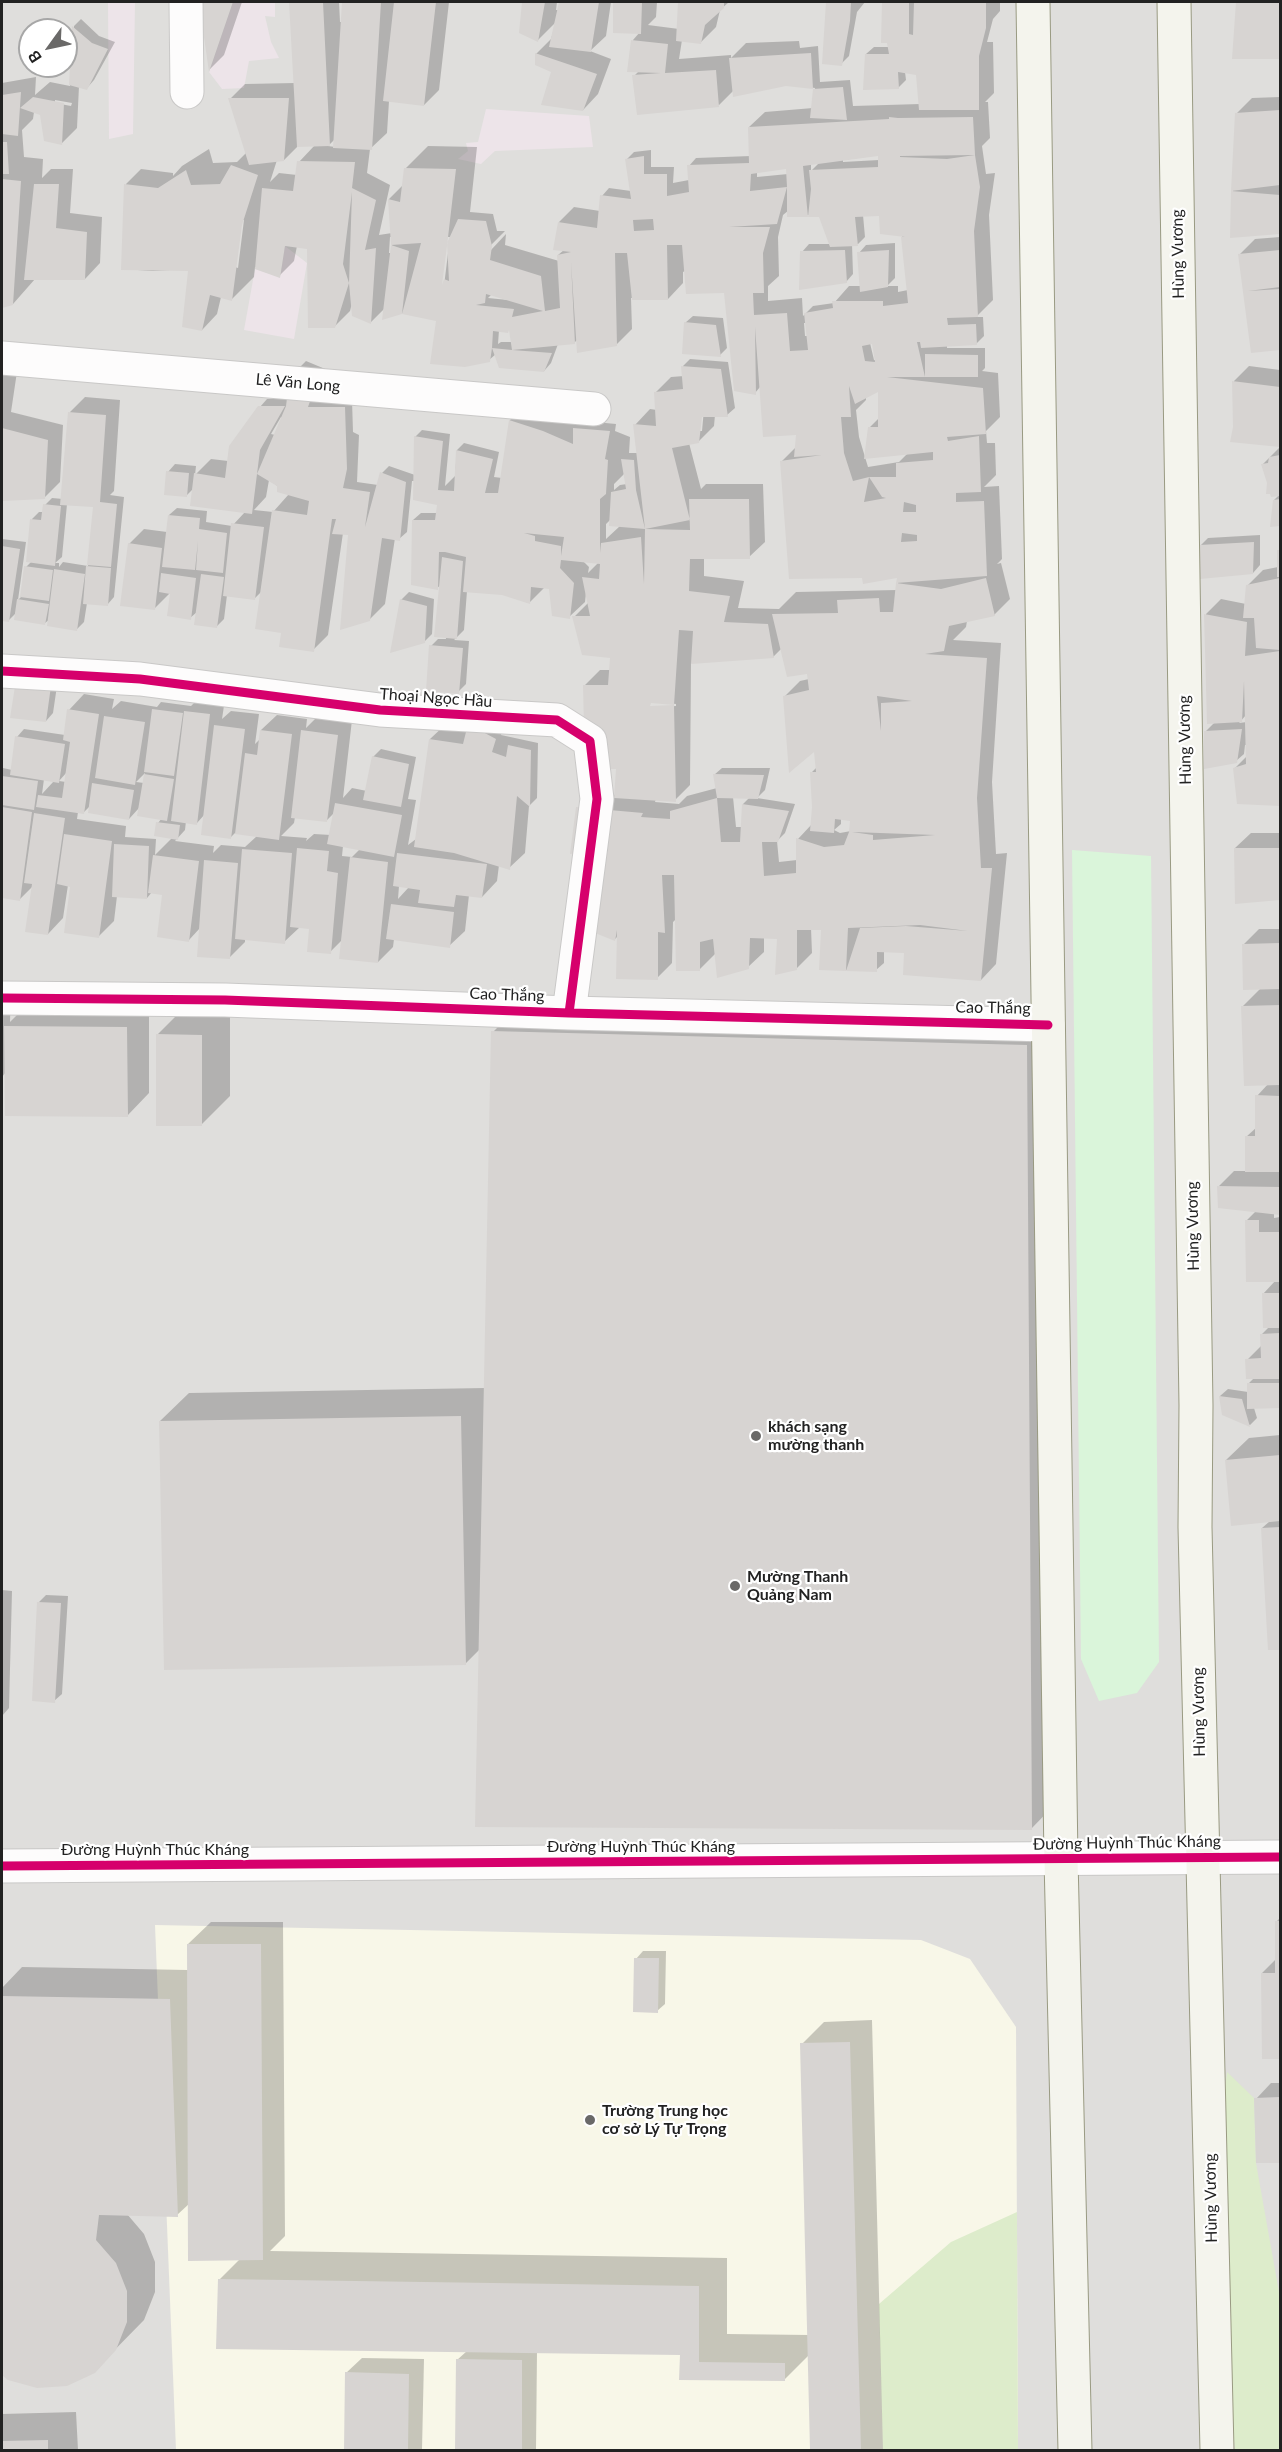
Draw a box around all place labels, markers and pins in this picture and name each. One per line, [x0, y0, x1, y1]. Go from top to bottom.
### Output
place label: khách sạng mường thanh [768, 1417, 864, 1455]
marker: khách sạng mường thanh [749, 1429, 763, 1443]
place label: Mường Thanh Quảng Nam [747, 1567, 848, 1605]
marker: Mường Thanh Quảng Nam [728, 1579, 742, 1593]
place label: Trường Trung học cơ sở Lý Tự Trọng [602, 2101, 728, 2139]
marker: Trường Trung học cơ sở Lý Tự Trọng [583, 2113, 597, 2127]

